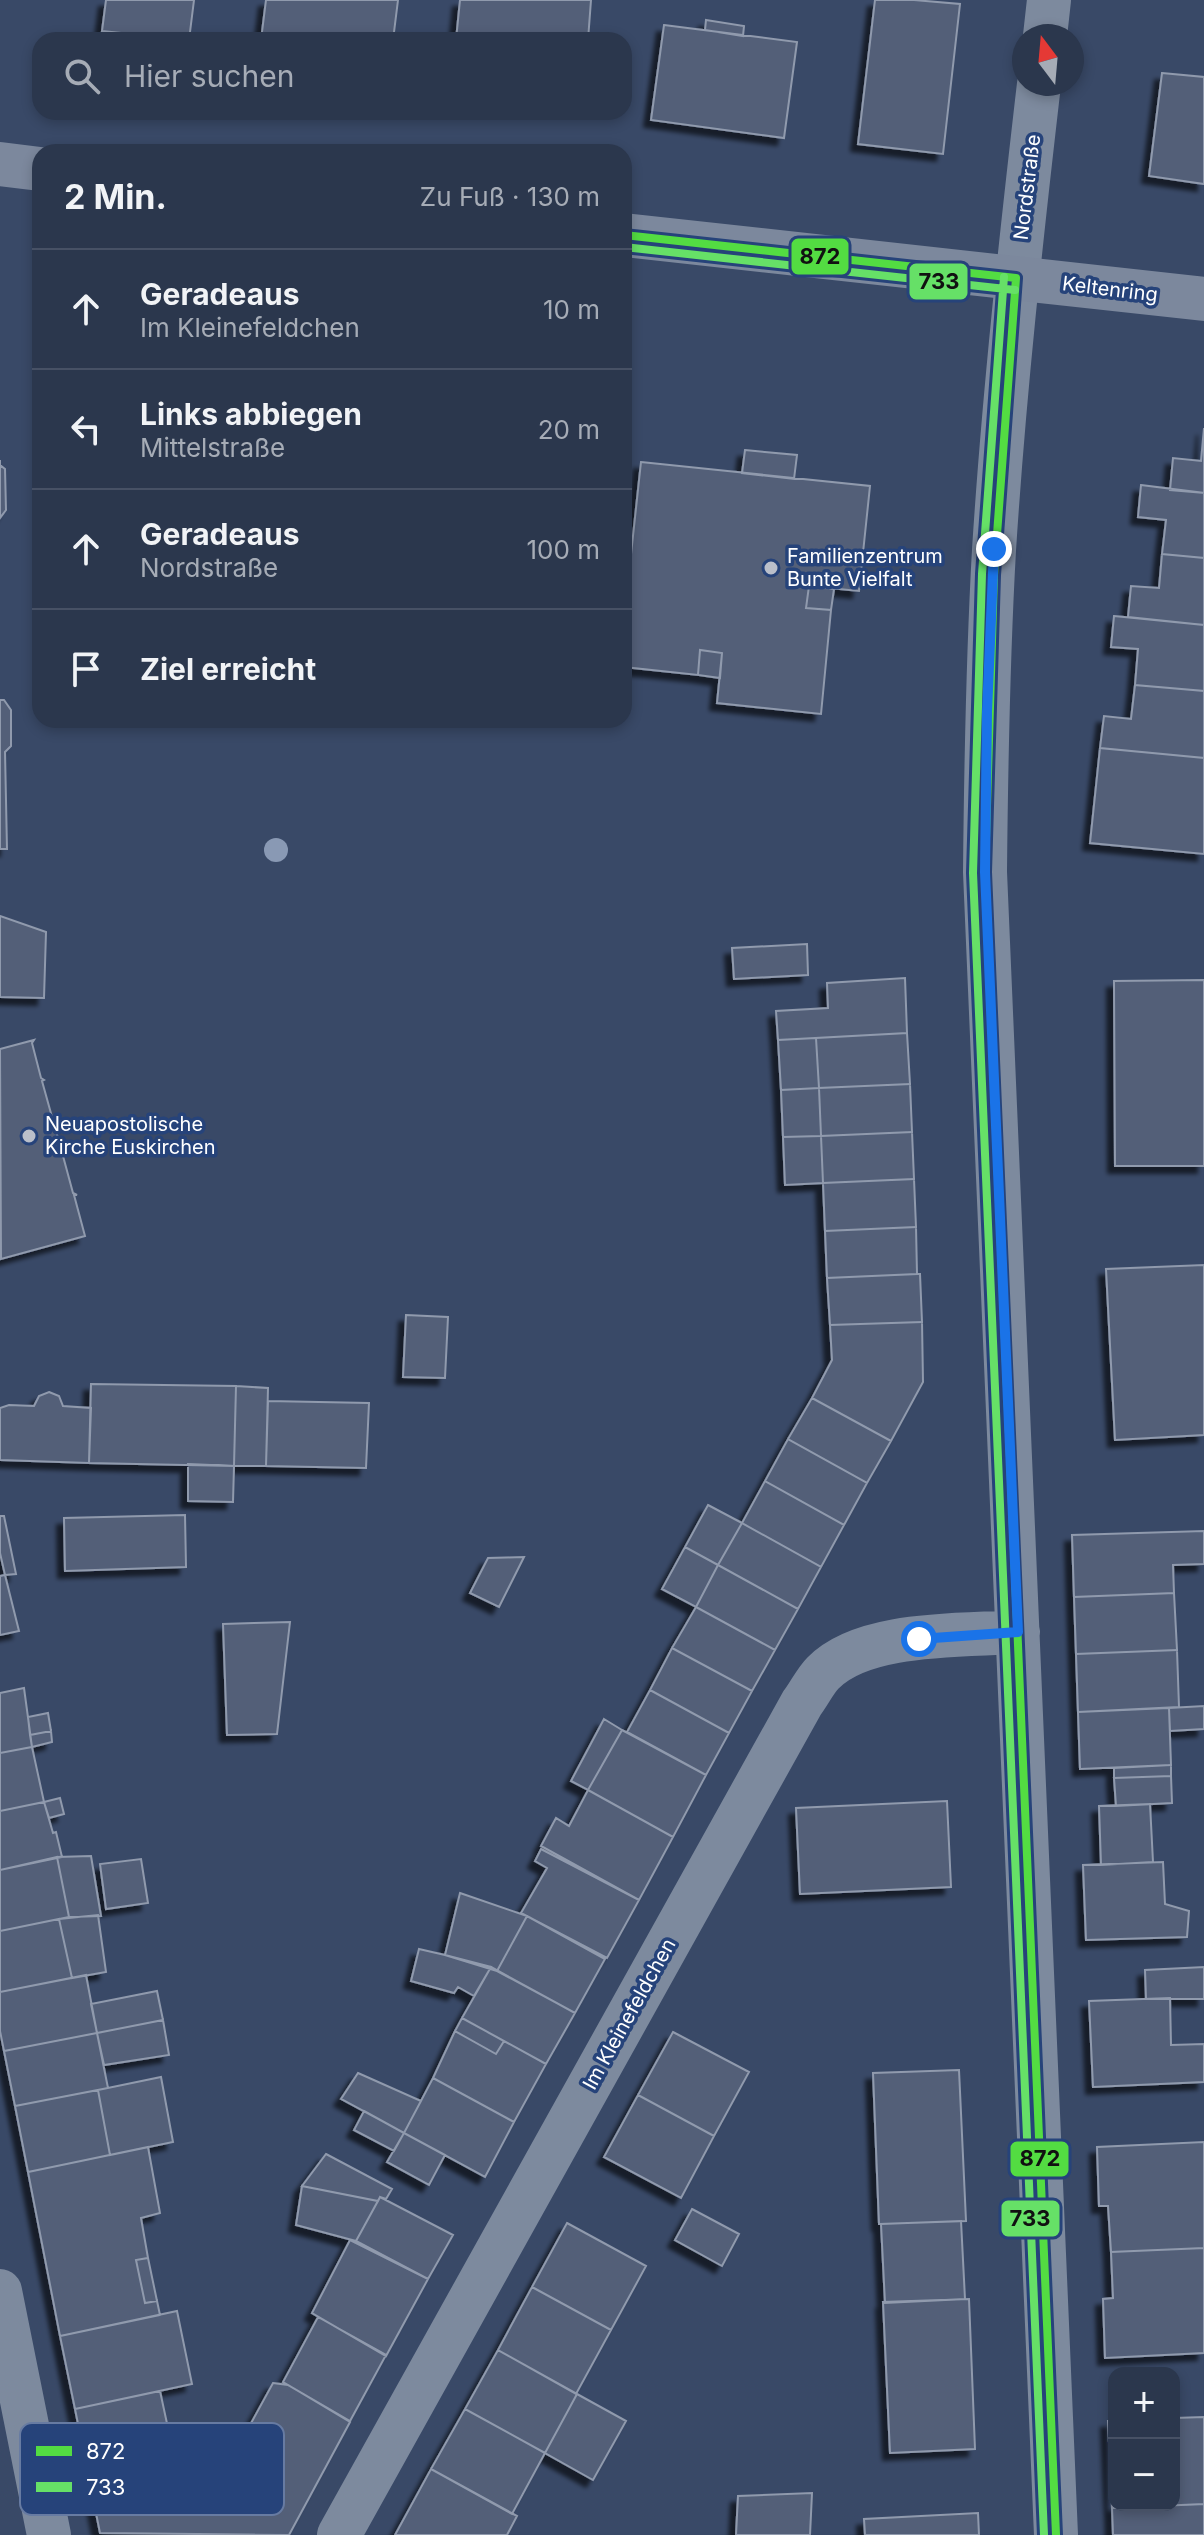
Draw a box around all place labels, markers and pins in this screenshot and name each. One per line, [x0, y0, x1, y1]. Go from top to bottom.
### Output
place label: Familienzentrum Bunte Vielfalt [787, 544, 943, 591]
marker: Familienzentrum Bunte Vielfalt [762, 559, 780, 577]
place label: Neuapostolische Kirche Euskirchen [45, 1112, 215, 1159]
marker: Neuapostolische Kirche Euskirchen [20, 1127, 38, 1145]

